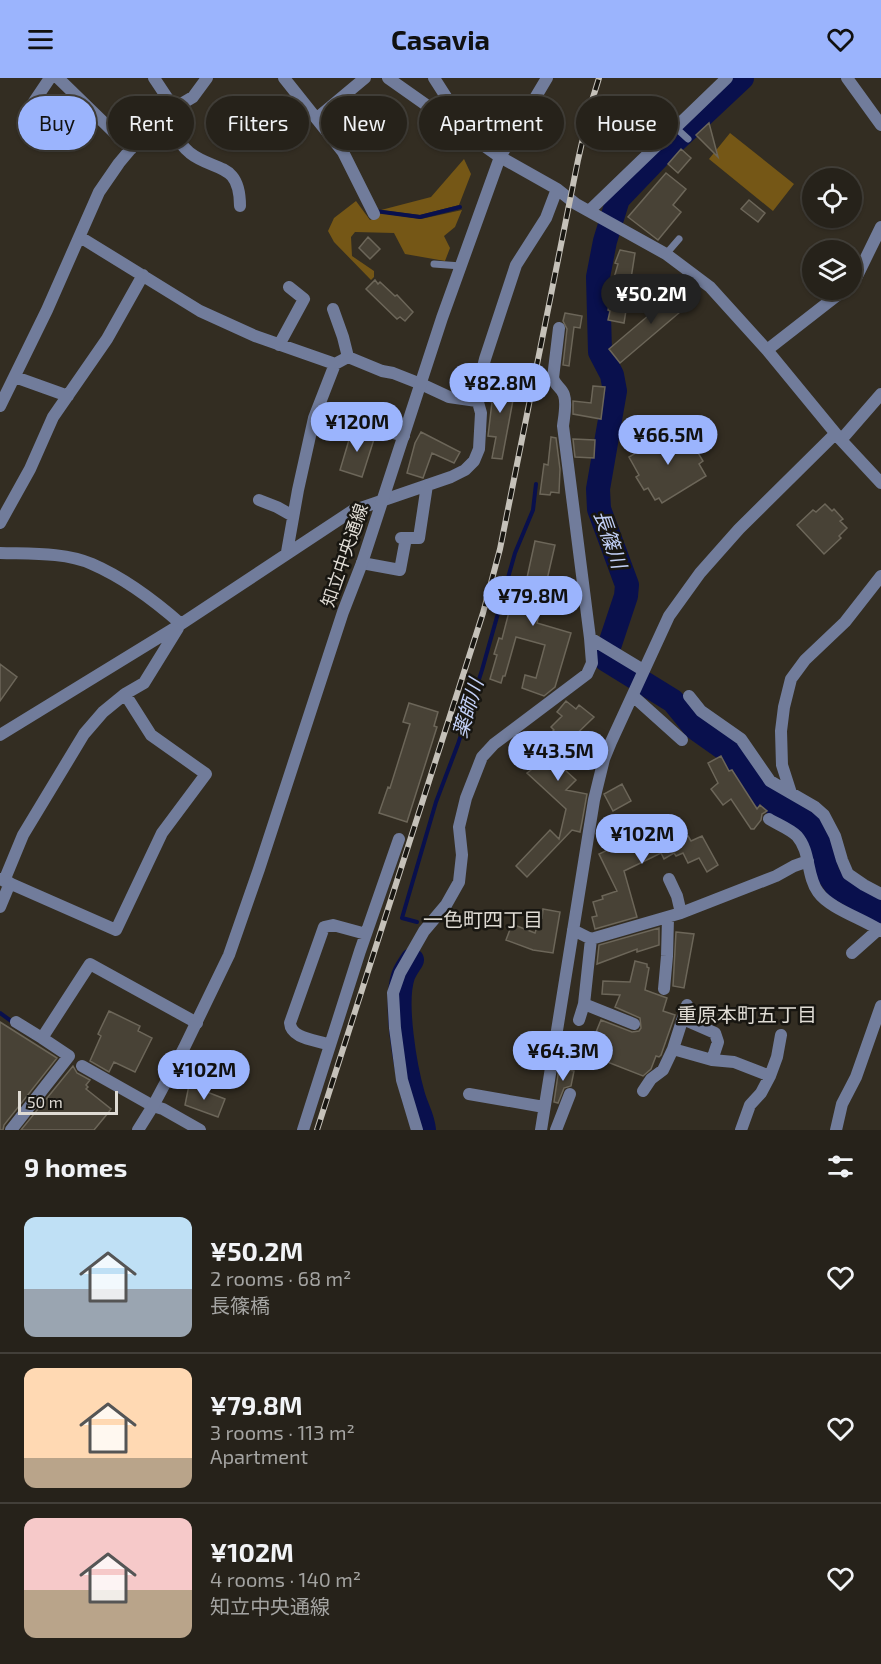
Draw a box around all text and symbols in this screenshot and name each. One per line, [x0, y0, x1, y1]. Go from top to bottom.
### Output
icon: menu [24, 23, 57, 56]
text: Casavia [391, 23, 490, 55]
icon: heart [824, 23, 857, 56]
chip: Buy [18, 96, 96, 150]
chip: Rent [108, 96, 194, 150]
chip: Filters [206, 96, 309, 150]
chip: New [321, 96, 407, 150]
chip: Apartment [419, 96, 564, 150]
chip: House [576, 96, 678, 150]
map controls [802, 168, 862, 300]
button: locate [802, 168, 862, 228]
button: layers [802, 240, 862, 300]
pin: ¥50.2M [602, 274, 700, 325]
text: ¥50.2M [615, 281, 687, 305]
pin: ¥82.8M [451, 363, 549, 414]
text: ¥82.8M [464, 370, 537, 394]
pin: ¥120M [315, 402, 399, 453]
text: ¥120M [325, 409, 389, 433]
pin: ¥66.5M [619, 415, 717, 466]
text: ¥66.5M [632, 422, 704, 446]
street label: 知立中央通線 [316, 500, 372, 610]
water label: 長篠川 [590, 507, 633, 573]
pin: ¥79.8M [484, 576, 582, 627]
text: ¥79.8M [497, 583, 569, 607]
water label: 薬師川 [447, 674, 488, 740]
pin: ¥43.5M [509, 731, 607, 782]
text: ¥43.5M [522, 738, 594, 762]
pin: ¥102M [600, 814, 684, 865]
text: ¥102M [610, 821, 674, 845]
district label: 一色町四丁目 [423, 907, 543, 931]
district label: 重原本町五丁目 [677, 1002, 817, 1026]
pin: ¥64.3M [514, 1031, 612, 1082]
text: ¥64.3M [527, 1038, 599, 1062]
pin: ¥102M [162, 1050, 246, 1101]
text: ¥102M [172, 1057, 236, 1081]
scale bar [18, 1088, 118, 1116]
text: 50 m [27, 1092, 63, 1111]
icon: filters [824, 1150, 857, 1183]
text: 9 homes [24, 1151, 127, 1182]
text: ¥50.2M [210, 1235, 303, 1266]
icon: home [72, 1241, 144, 1313]
icon: heart [824, 1261, 857, 1294]
text: 2 rooms · 68 m² [210, 1266, 351, 1290]
text: 長篠橋 [210, 1293, 270, 1317]
text: ¥79.8M [210, 1389, 303, 1420]
icon: home [72, 1392, 144, 1464]
icon: heart [824, 1412, 857, 1445]
text: 3 rooms · 113 m² [210, 1420, 355, 1444]
text: Apartment [210, 1444, 308, 1468]
text: ¥102M [210, 1536, 294, 1567]
icon: home [72, 1542, 144, 1614]
icon: heart [824, 1562, 857, 1595]
text: 4 rooms · 140 m² [210, 1567, 361, 1591]
text: 知立中央通線 [210, 1594, 330, 1618]

